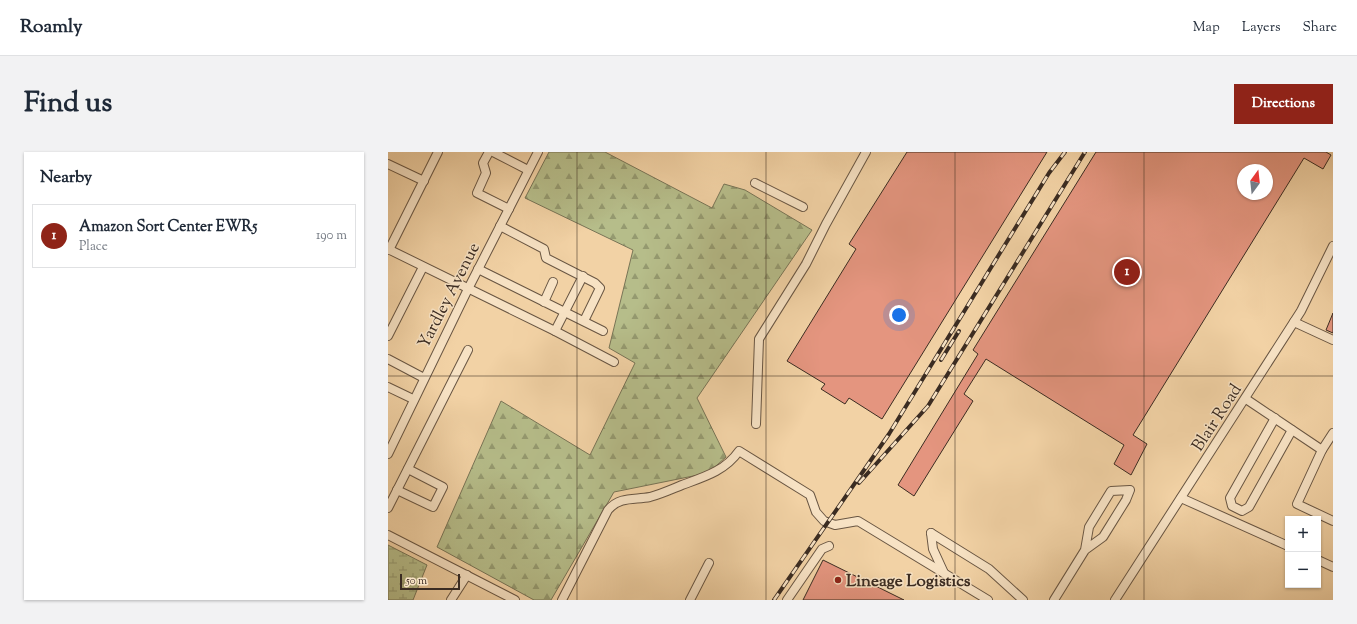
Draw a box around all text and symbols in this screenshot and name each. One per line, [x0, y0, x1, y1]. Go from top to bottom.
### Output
text: Roamly [20, 14, 83, 41]
text: Map [1193, 18, 1220, 38]
text: Layers [1242, 18, 1280, 38]
text: Share [1302, 18, 1337, 38]
text: Find us [24, 84, 112, 124]
button: Directions [1234, 84, 1333, 124]
north arrow [1237, 164, 1273, 200]
text: Nearby [40, 166, 92, 190]
text: Amazon Sort Center EWR5 [79, 217, 257, 238]
text: 1 [52, 227, 56, 245]
text: 190 m [316, 227, 347, 245]
text: Place [79, 238, 108, 256]
street label: Yardley Avenue [413, 239, 487, 353]
pin: 1 [1114, 257, 1140, 287]
your location [889, 305, 909, 325]
street label: Blair Road [1187, 379, 1249, 457]
map controls [1285, 516, 1321, 588]
button: + [1285, 516, 1321, 552]
button: − [1285, 552, 1321, 588]
place label: Lineage Logistics [846, 570, 971, 594]
scale bar [400, 572, 460, 591]
text: 50 m [406, 573, 427, 589]
marker: Lineage Logistics [833, 575, 843, 585]

